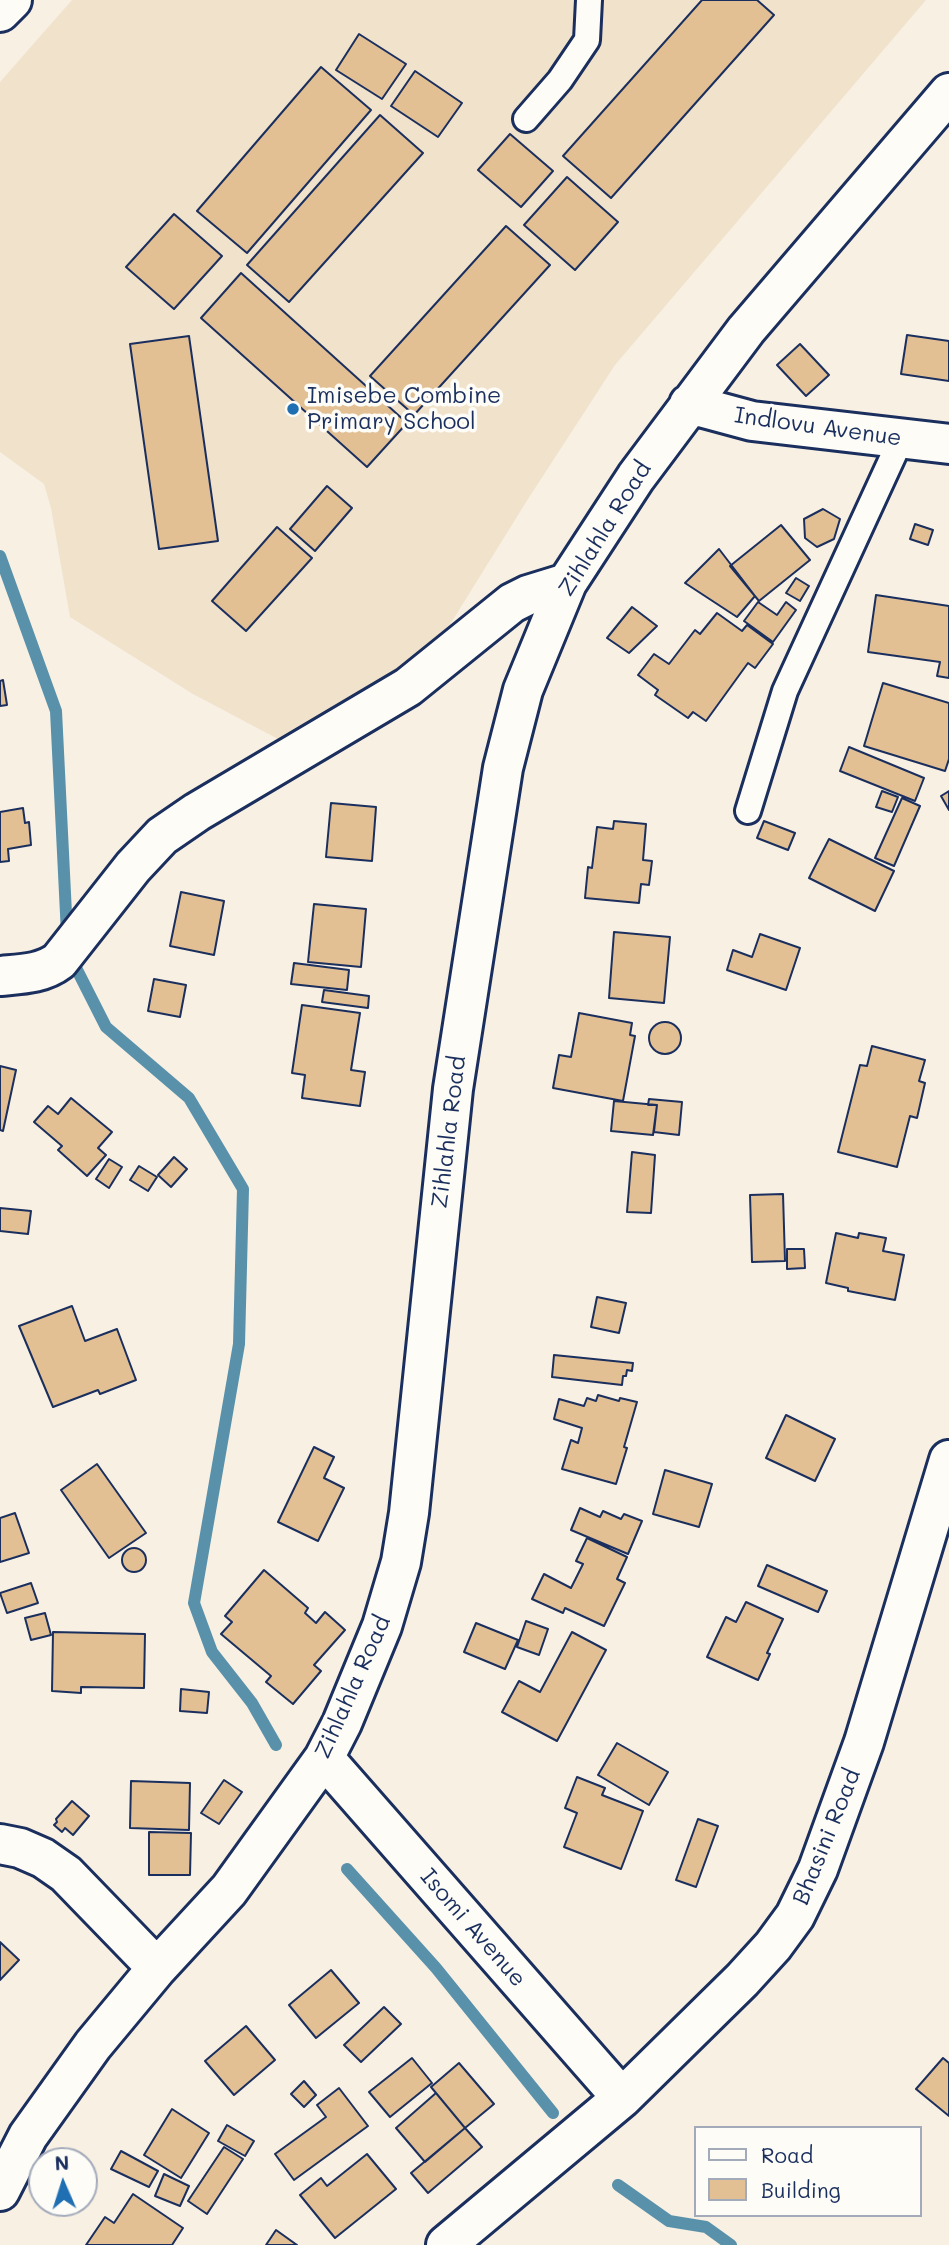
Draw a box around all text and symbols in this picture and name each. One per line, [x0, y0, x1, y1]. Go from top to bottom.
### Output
place label: Imisebe Combine Primary School [307, 382, 501, 436]
marker: Imisebe Combine Primary School [285, 401, 301, 417]
street label: Indlovu Avenue [733, 402, 903, 452]
street label: Zihlahla Road [553, 457, 657, 601]
street label: Zihlahla Road [426, 1054, 472, 1210]
street label: Zihlahla Road [309, 1611, 397, 1763]
street label: Bhasini Road [787, 1765, 867, 1909]
street label: Isomi Avenue [414, 1863, 532, 1993]
legend [694, 2126, 921, 2217]
text: Road [761, 2141, 813, 2168]
north arrow [28, 2147, 98, 2217]
text: N [54, 2150, 70, 2175]
text: Building [761, 2176, 841, 2203]

